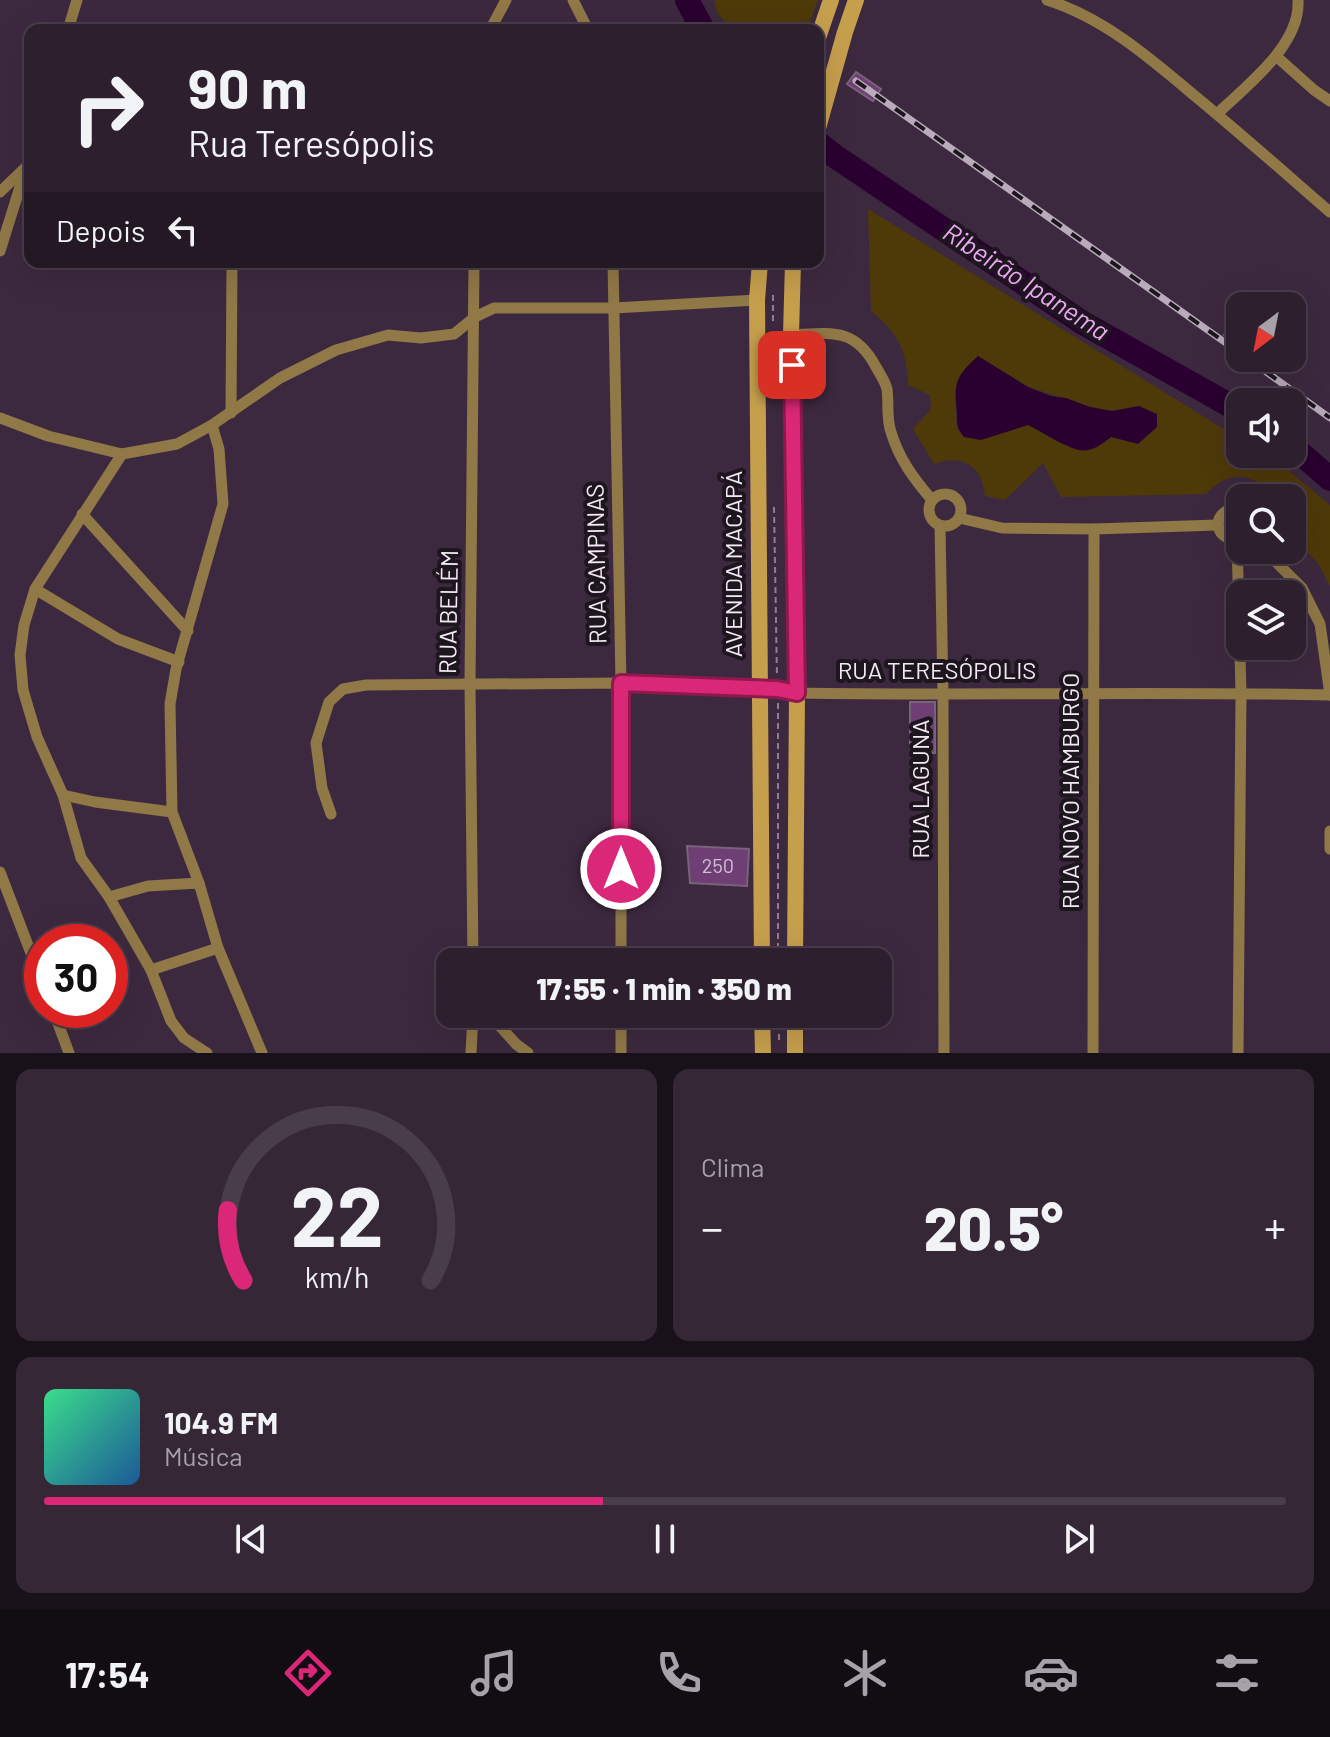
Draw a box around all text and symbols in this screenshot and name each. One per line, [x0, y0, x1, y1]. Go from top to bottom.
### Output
text: 90 m [188, 53, 308, 120]
icon: right [56, 56, 160, 160]
text: Rua Teresópolis [188, 121, 435, 164]
icon: left [161, 208, 205, 252]
text: Depois [56, 212, 145, 248]
water label: Ribeirão Ipanema [938, 216, 1116, 346]
north arrow [1226, 292, 1306, 372]
map controls [1226, 292, 1306, 660]
pin [758, 331, 826, 399]
icon: arrive [770, 343, 814, 387]
button: sound [1226, 388, 1306, 468]
street label: AVENIDA MACAPÁ [718, 471, 747, 657]
street label: RUA CAMPINAS [580, 484, 611, 644]
button: search [1226, 484, 1306, 564]
street label: RUA BELÉM [432, 550, 463, 674]
button: layers [1226, 580, 1306, 660]
street label: RUA TERESÓPOLIS [838, 655, 1036, 684]
street label: RUA NOVO HAMBURGO [1055, 673, 1084, 909]
street label: RUA LAGUNA [905, 719, 934, 859]
position arrow [579, 827, 663, 911]
house number: 250 [702, 853, 734, 877]
speed limit sign: 30 [24, 924, 128, 1028]
text: 17:55 · 1 min · 350 m [536, 970, 792, 1006]
text: Clima [701, 1151, 764, 1182]
text: 22 [290, 1164, 383, 1264]
text: 20.5° [924, 1191, 1063, 1263]
text: − [701, 1200, 723, 1253]
text: + [1264, 1200, 1286, 1253]
text: km/h [304, 1259, 369, 1294]
text: 104.9 FM [164, 1404, 278, 1440]
text: Música [164, 1440, 243, 1471]
icon: previous [229, 1517, 273, 1561]
icon: pause [643, 1517, 687, 1561]
icon: next [1057, 1517, 1101, 1561]
icon: directions [280, 1645, 336, 1701]
icon: music [466, 1645, 522, 1701]
icon: phone [651, 1645, 707, 1701]
icon: climate [837, 1645, 893, 1701]
icon: car [1023, 1645, 1079, 1701]
icon: filters [1209, 1645, 1265, 1701]
text: 17:54 [65, 1652, 150, 1695]

